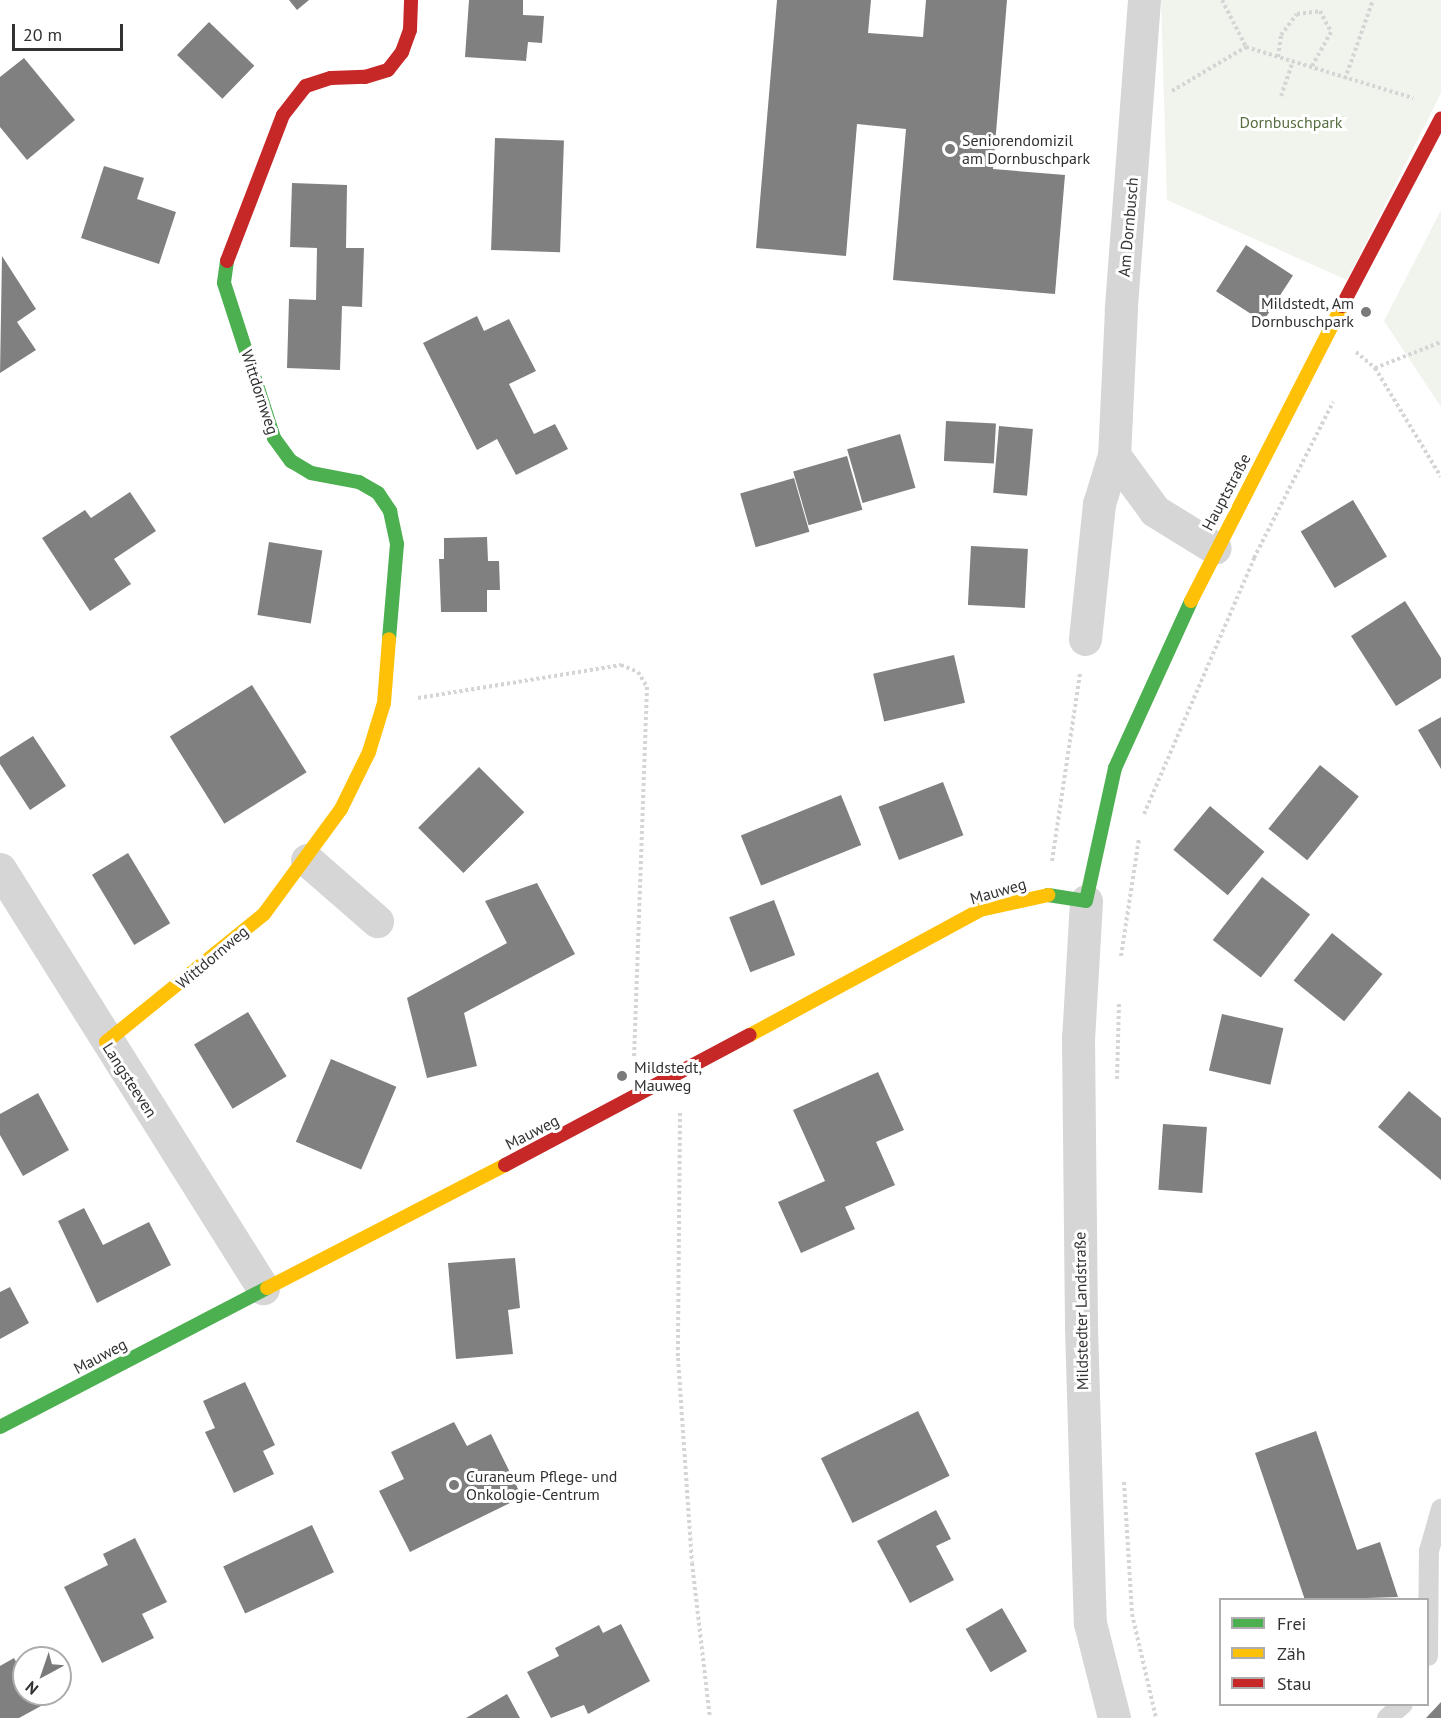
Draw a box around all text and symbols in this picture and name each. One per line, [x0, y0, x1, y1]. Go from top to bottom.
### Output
scale bar [15, 12, 126, 50]
text: 20 m [23, 23, 62, 46]
park label: Dornbuschpark [1240, 112, 1342, 132]
place label: Seniorendomizil am Dornbuschpark [962, 130, 1090, 168]
marker: Seniorendomizil am Dornbuschpark [943, 142, 957, 156]
street label: Am Dornbusch [1114, 176, 1142, 278]
place label: Mildstedt, Am Dornbuschpark [1251, 293, 1354, 331]
marker: Mildstedt, Am Dornbuschpark [1359, 305, 1373, 319]
street label: Wittdornweg [237, 347, 283, 437]
street label: Hauptstraße [1198, 450, 1254, 534]
street label: Mauweg [968, 874, 1028, 908]
street label: Wittdornweg [172, 921, 252, 993]
street label: Langsteeven [99, 1039, 161, 1121]
place label: Mildstedt, Mauweg [634, 1057, 702, 1095]
marker: Mildstedt, Mauweg [615, 1069, 629, 1083]
street label: Mauweg [502, 1110, 562, 1154]
street label: Mildstedter Landstraße [1070, 1232, 1092, 1390]
street label: Mauweg [70, 1334, 130, 1378]
place label: Curaneum Pflege- und Onkologie-Centrum [466, 1466, 619, 1504]
marker: Curaneum Pflege- und Onkologie-Centrum [447, 1478, 461, 1492]
legend [1219, 1598, 1429, 1706]
text: Frei [1277, 1612, 1306, 1635]
text: Zäh [1277, 1642, 1306, 1665]
north arrow [12, 1646, 72, 1706]
text: Stau [1277, 1672, 1311, 1695]
text: N [21, 1677, 42, 1699]

